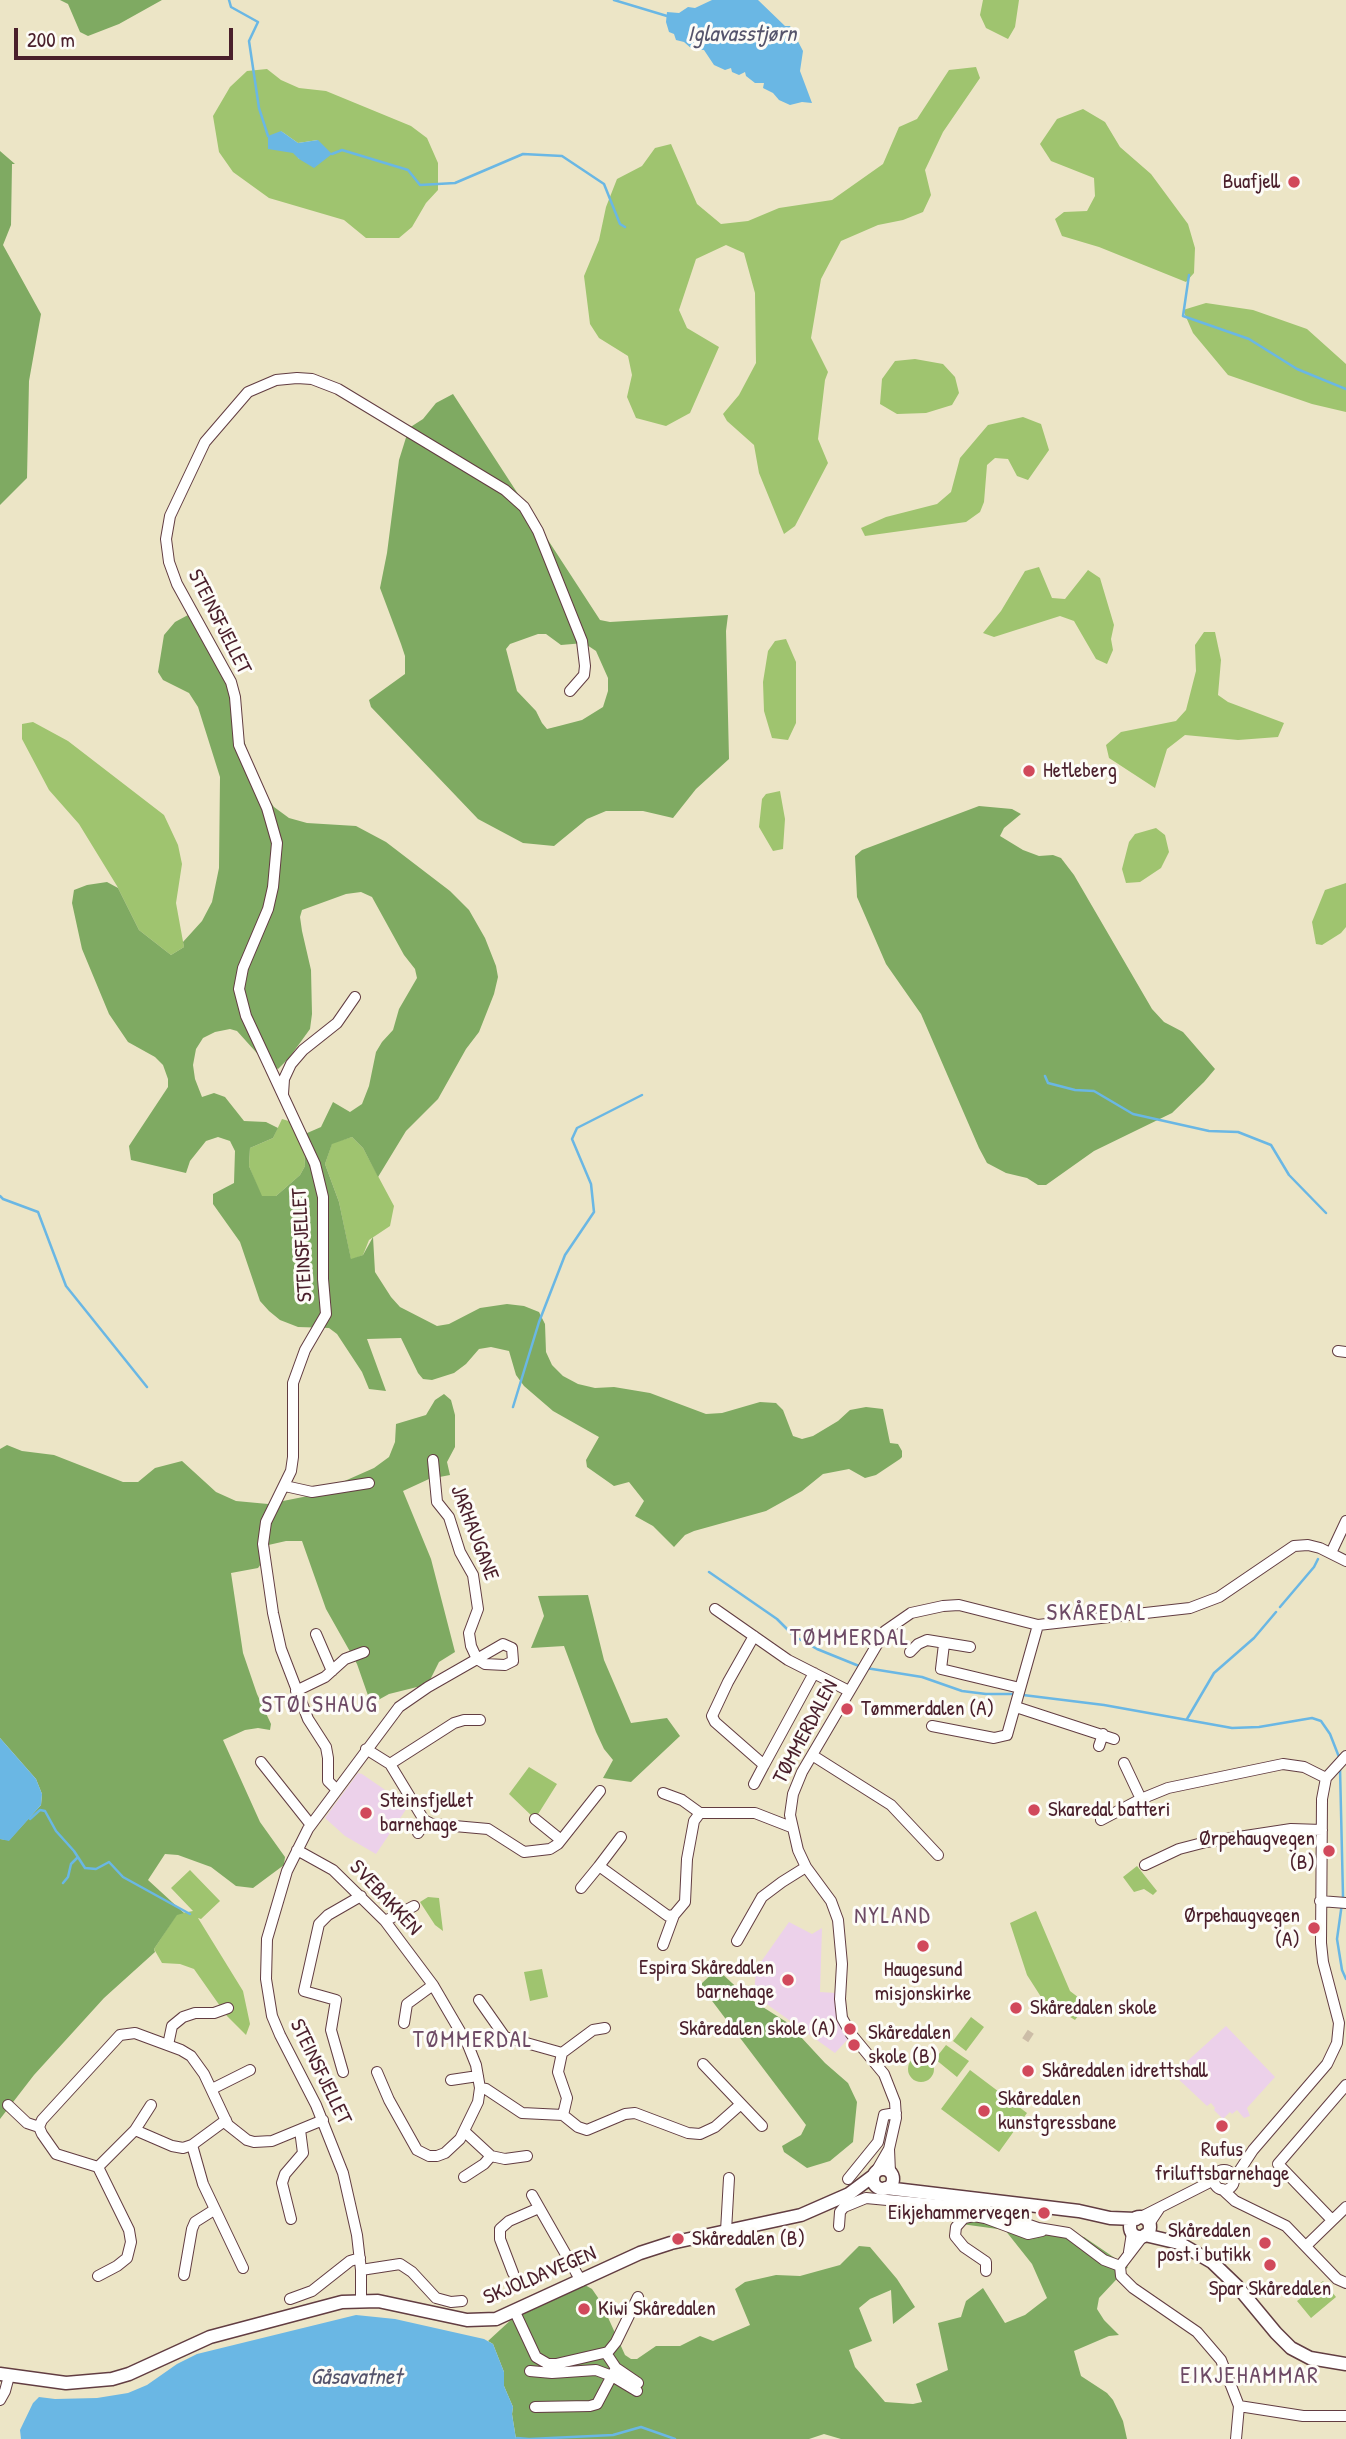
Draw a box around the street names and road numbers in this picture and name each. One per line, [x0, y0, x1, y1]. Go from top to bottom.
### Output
street label: STEINSFJELLET [182, 565, 256, 679]
street label: STEINSFJELLET [287, 1187, 319, 1303]
street label: JARHAUGANE [444, 1482, 504, 1584]
street label: TØMMERDALEN [768, 1676, 844, 1788]
street label: SVEBAKKEN [344, 1855, 426, 1941]
street label: STEINSFJELLET [284, 2015, 356, 2129]
street label: SKJOLDAVEGEN [480, 2241, 600, 2311]

